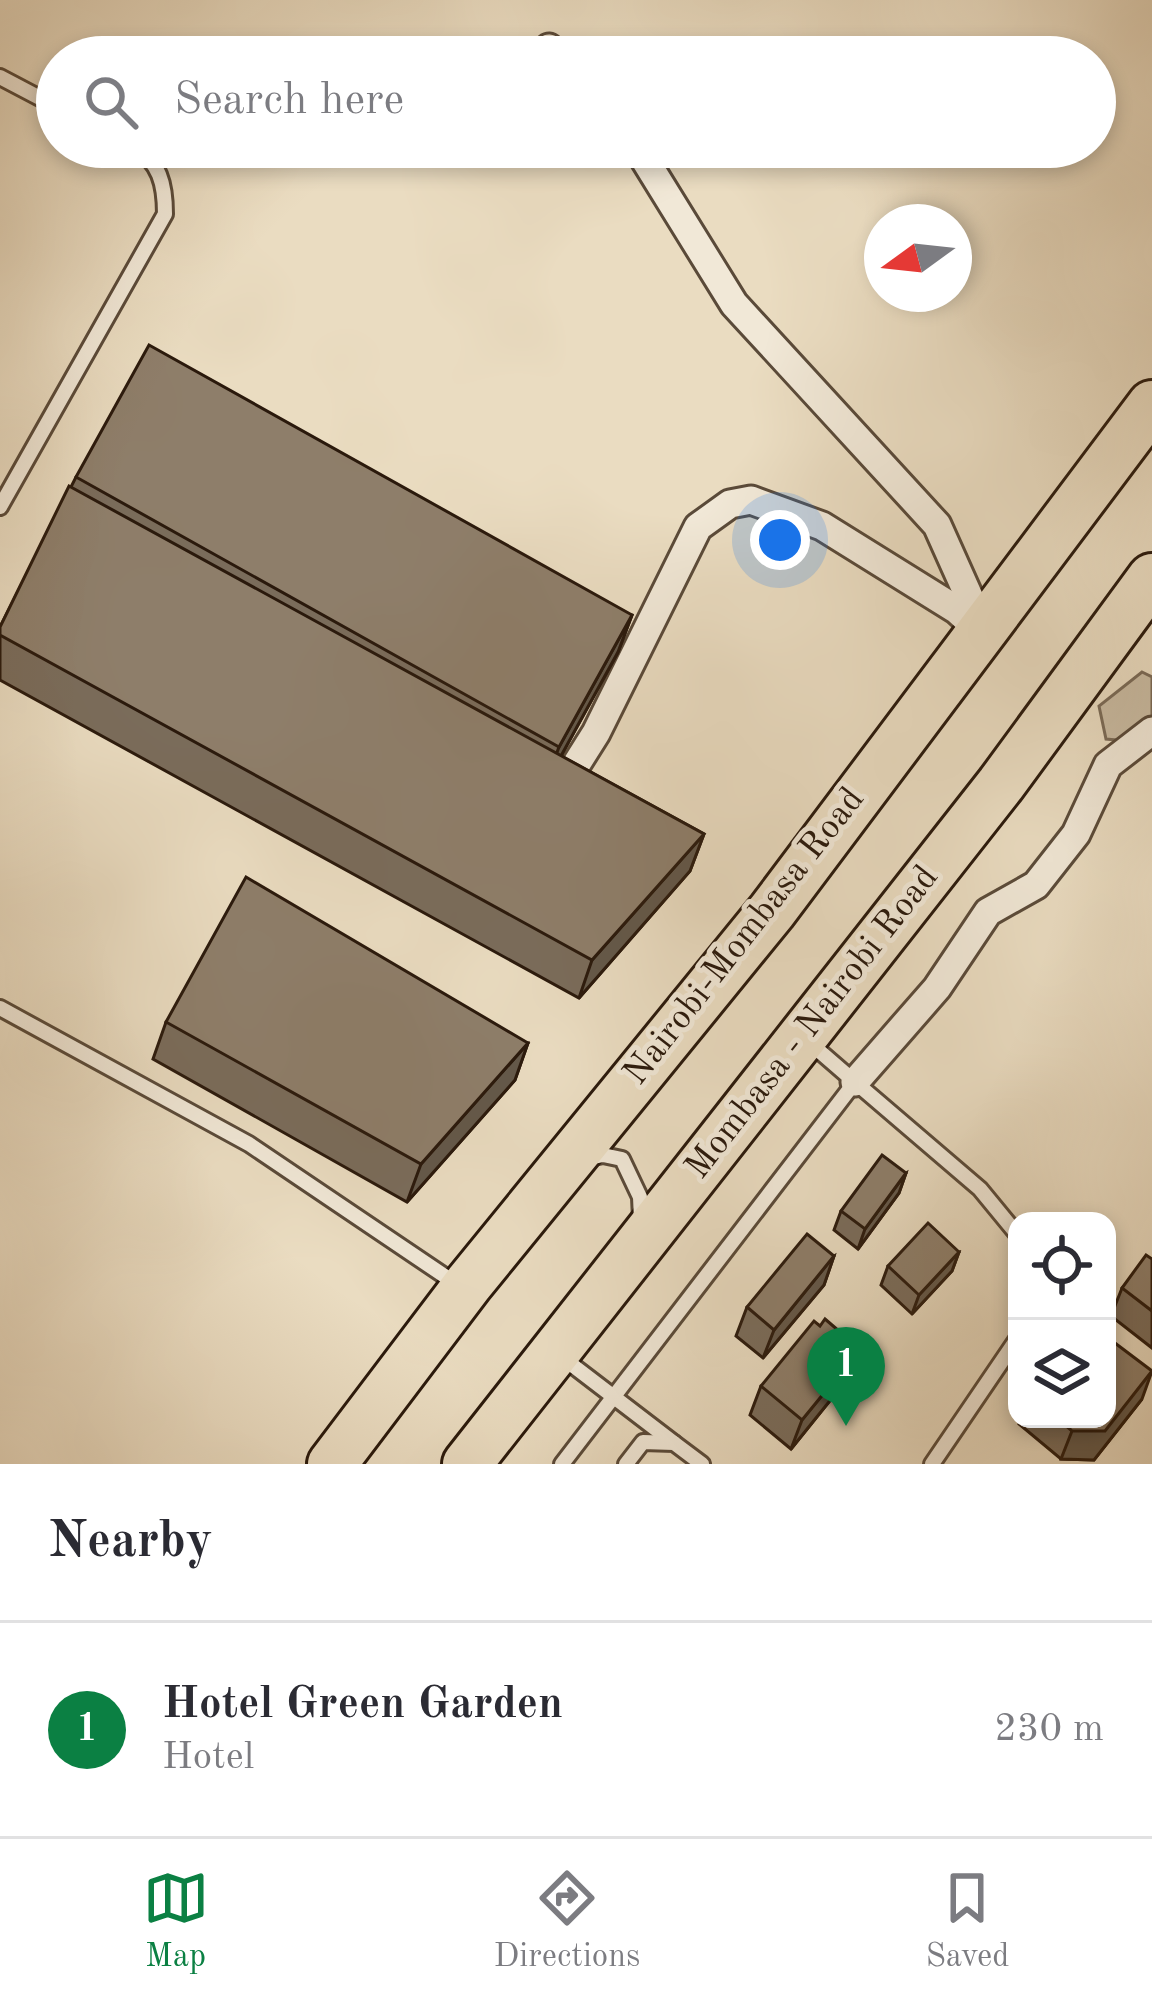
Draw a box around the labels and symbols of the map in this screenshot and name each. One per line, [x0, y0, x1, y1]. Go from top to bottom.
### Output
north arrow [864, 204, 972, 312]
your location [750, 510, 810, 570]
street label: Nairobi-Mombasa Road [618, 782, 872, 1092]
street label: Mombasa - Nairobi Road [680, 860, 946, 1186]
pin: 1 [807, 1327, 885, 1426]

